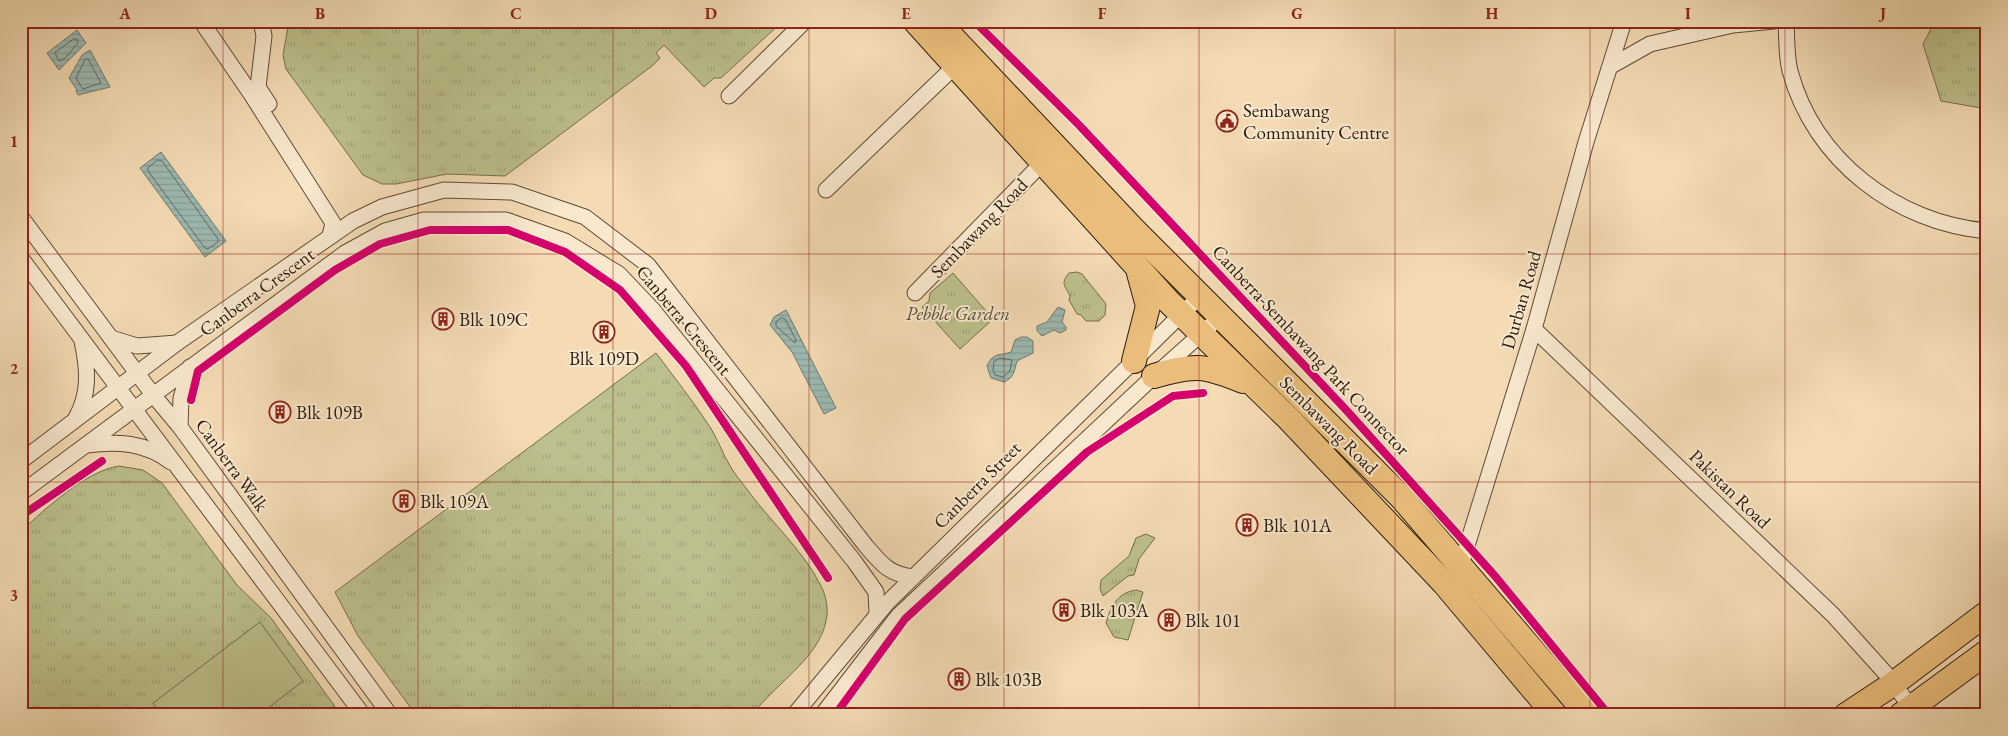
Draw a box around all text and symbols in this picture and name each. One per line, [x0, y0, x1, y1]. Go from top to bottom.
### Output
text: A [118, 3, 131, 24]
text: B [315, 3, 325, 24]
text: C [510, 3, 522, 24]
text: D [705, 3, 717, 24]
text: E [901, 3, 911, 24]
text: F [1098, 3, 1107, 24]
text: G [1291, 3, 1303, 24]
text: H [1486, 3, 1499, 24]
text: I [1685, 3, 1691, 24]
text: J [1878, 3, 1886, 24]
place label: Sembawang Community Centre [1243, 98, 1389, 145]
public building icon: Sembawang Community Centre [1215, 109, 1239, 133]
text: 1 [10, 131, 18, 152]
street label: Sembawang Road [925, 172, 1033, 283]
street label: Canberra-Sembawang Park Connector [1207, 239, 1416, 461]
street label: Canberra Crescent [194, 242, 320, 342]
street label: Durban Road [1495, 248, 1547, 352]
street label: Canberra Crescent [631, 260, 737, 380]
park label: Pebble Garden [906, 301, 1010, 326]
building icon: Blk 109C [431, 307, 455, 331]
place label: Blk 109C [459, 307, 528, 332]
building icon: Blk 109D [592, 320, 616, 344]
place label: Blk 109D [569, 346, 639, 371]
text: 2 [10, 358, 19, 379]
street label: Sembawang Road [1274, 370, 1384, 480]
building icon: Blk 109B [268, 400, 292, 424]
place label: Blk 109B [296, 400, 363, 425]
street label: Canberra Walk [190, 414, 275, 517]
street label: Canberra Street [928, 436, 1026, 534]
street label: Pakistan Road [1684, 444, 1776, 534]
building icon: Blk 109A [392, 489, 416, 513]
place label: Blk 109A [420, 489, 490, 514]
building icon: Blk 101A [1235, 513, 1259, 537]
place label: Blk 101A [1263, 513, 1333, 538]
text: 3 [10, 585, 18, 606]
building icon: Blk 103A [1052, 598, 1076, 622]
place label: Blk 103A [1080, 598, 1150, 623]
building icon: Blk 101 [1157, 608, 1181, 632]
place label: Blk 101 [1185, 608, 1241, 633]
building icon: Blk 103B [947, 667, 971, 691]
place label: Blk 103B [975, 667, 1042, 692]

